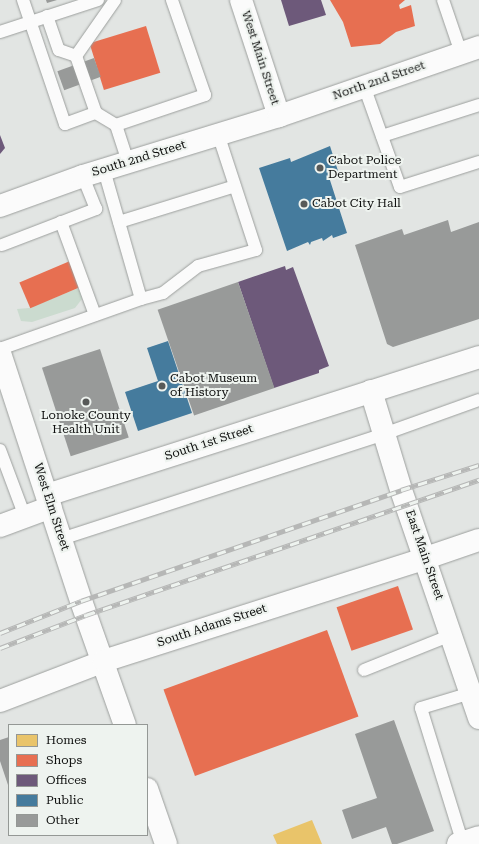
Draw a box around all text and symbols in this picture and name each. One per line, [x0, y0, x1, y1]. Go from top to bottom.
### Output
street label: West Main Street [238, 9, 282, 107]
street label: North 2nd Street [331, 58, 427, 104]
street label: South 2nd Street [90, 138, 188, 180]
place label: Cabot Police Department [328, 154, 401, 182]
marker: Cabot Police Department [315, 163, 325, 173]
place label: Cabot City Hall [312, 197, 401, 211]
marker: Cabot City Hall [299, 199, 309, 209]
place label: Cabot Museum of History [170, 372, 257, 400]
marker: Cabot Museum of History [157, 381, 167, 391]
marker: Lonoke County Health Unit [81, 397, 91, 407]
place label: Lonoke County Health Unit [41, 409, 131, 437]
street label: South 1st Street [163, 422, 255, 464]
street label: West Elm Street [30, 461, 72, 553]
street label: East Main Street [402, 508, 446, 602]
street label: South Adams Street [155, 601, 269, 651]
legend [8, 724, 148, 836]
text: Homes [46, 733, 86, 747]
text: Shops [46, 753, 82, 767]
text: Offices [46, 773, 87, 787]
text: Public [46, 793, 83, 807]
text: Other [46, 813, 79, 827]

